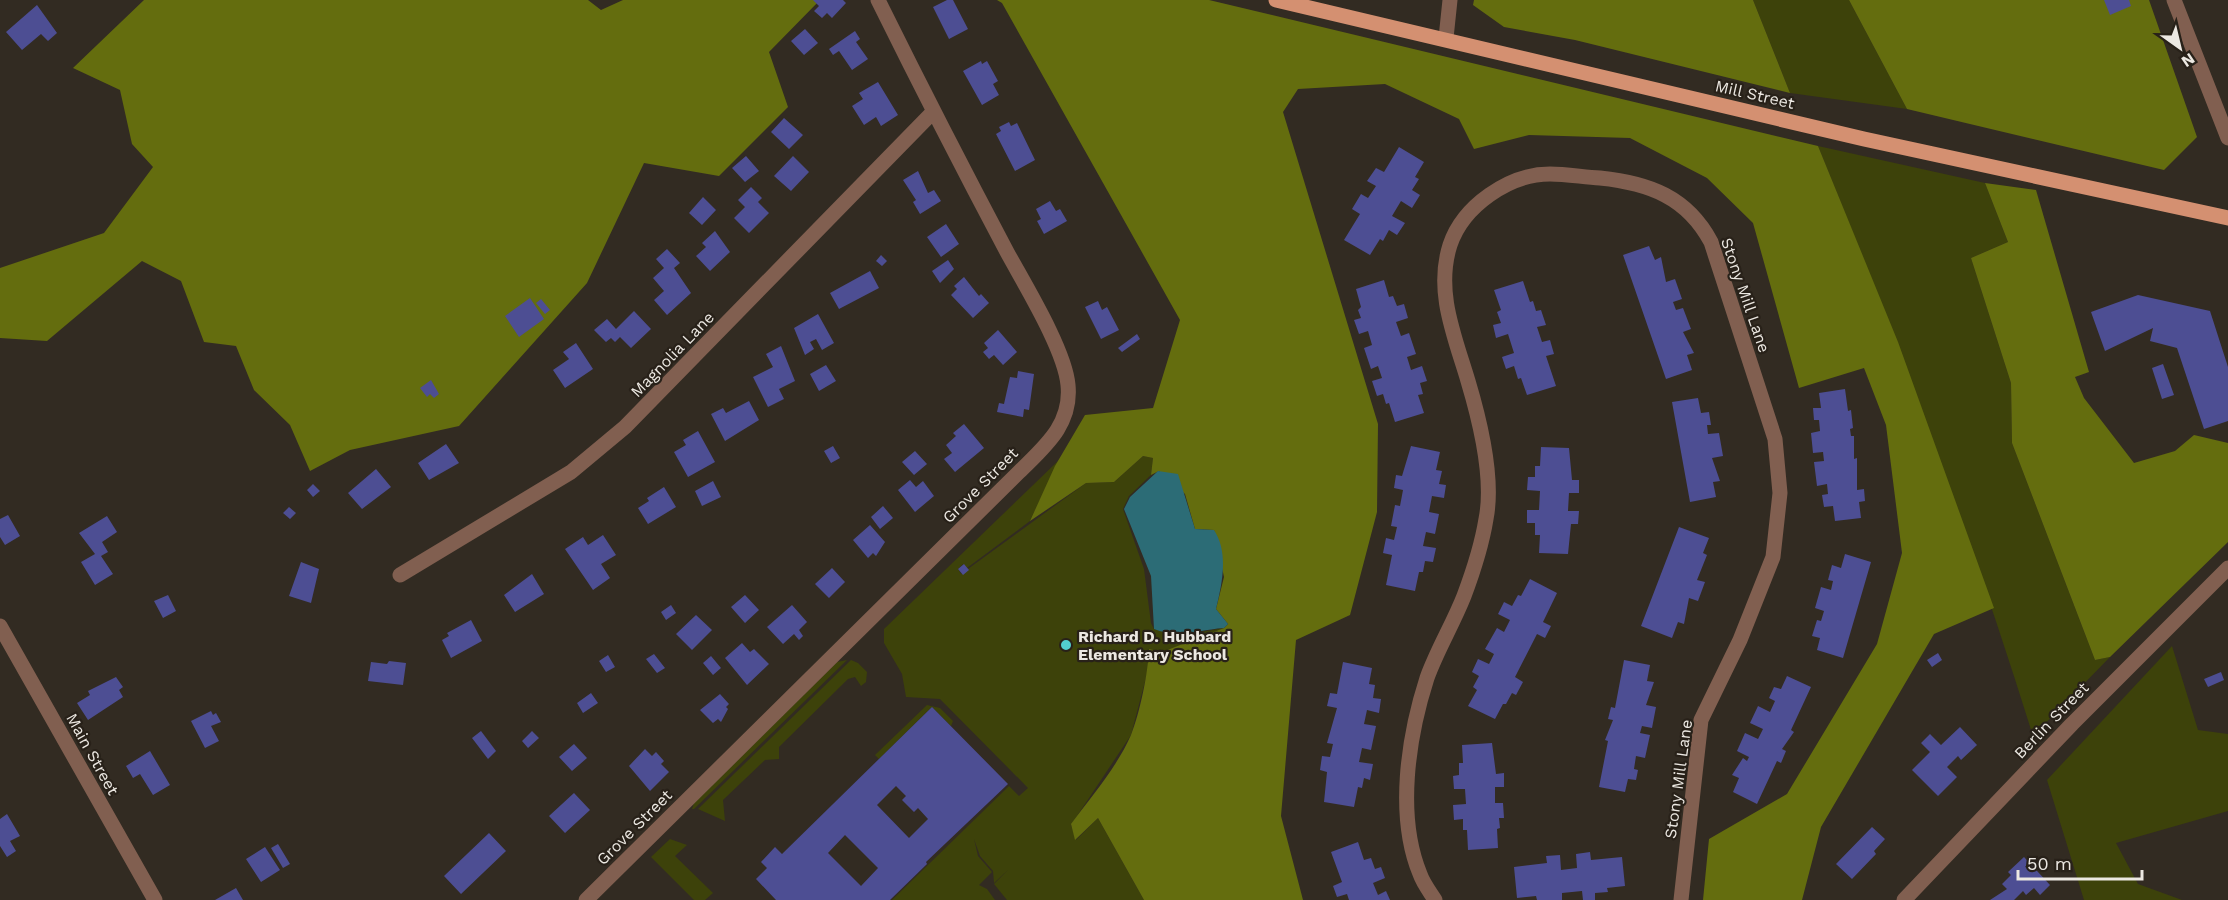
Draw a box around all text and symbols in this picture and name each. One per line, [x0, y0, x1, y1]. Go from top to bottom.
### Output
north arrow [2150, 18, 2210, 78]
text: N [2178, 49, 2198, 71]
street label: Mill Street [1713, 76, 1797, 113]
street label: Stony Mill Lane [1717, 235, 1774, 355]
street label: Magnolia Lane [627, 308, 718, 401]
street label: Grove Street [939, 444, 1022, 527]
place label: Richard D. Hubbard Elementary School [1078, 627, 1231, 664]
marker: Richard D. Hubbard Elementary School [1059, 638, 1073, 652]
street label: Berlin Street [2010, 678, 2093, 763]
street label: Main Street [62, 710, 123, 799]
street label: Stony Mill Lane [1661, 718, 1696, 840]
street label: Grove Street [593, 786, 676, 869]
scale bar [2018, 843, 2142, 881]
text: 50 m [2027, 853, 2072, 874]

